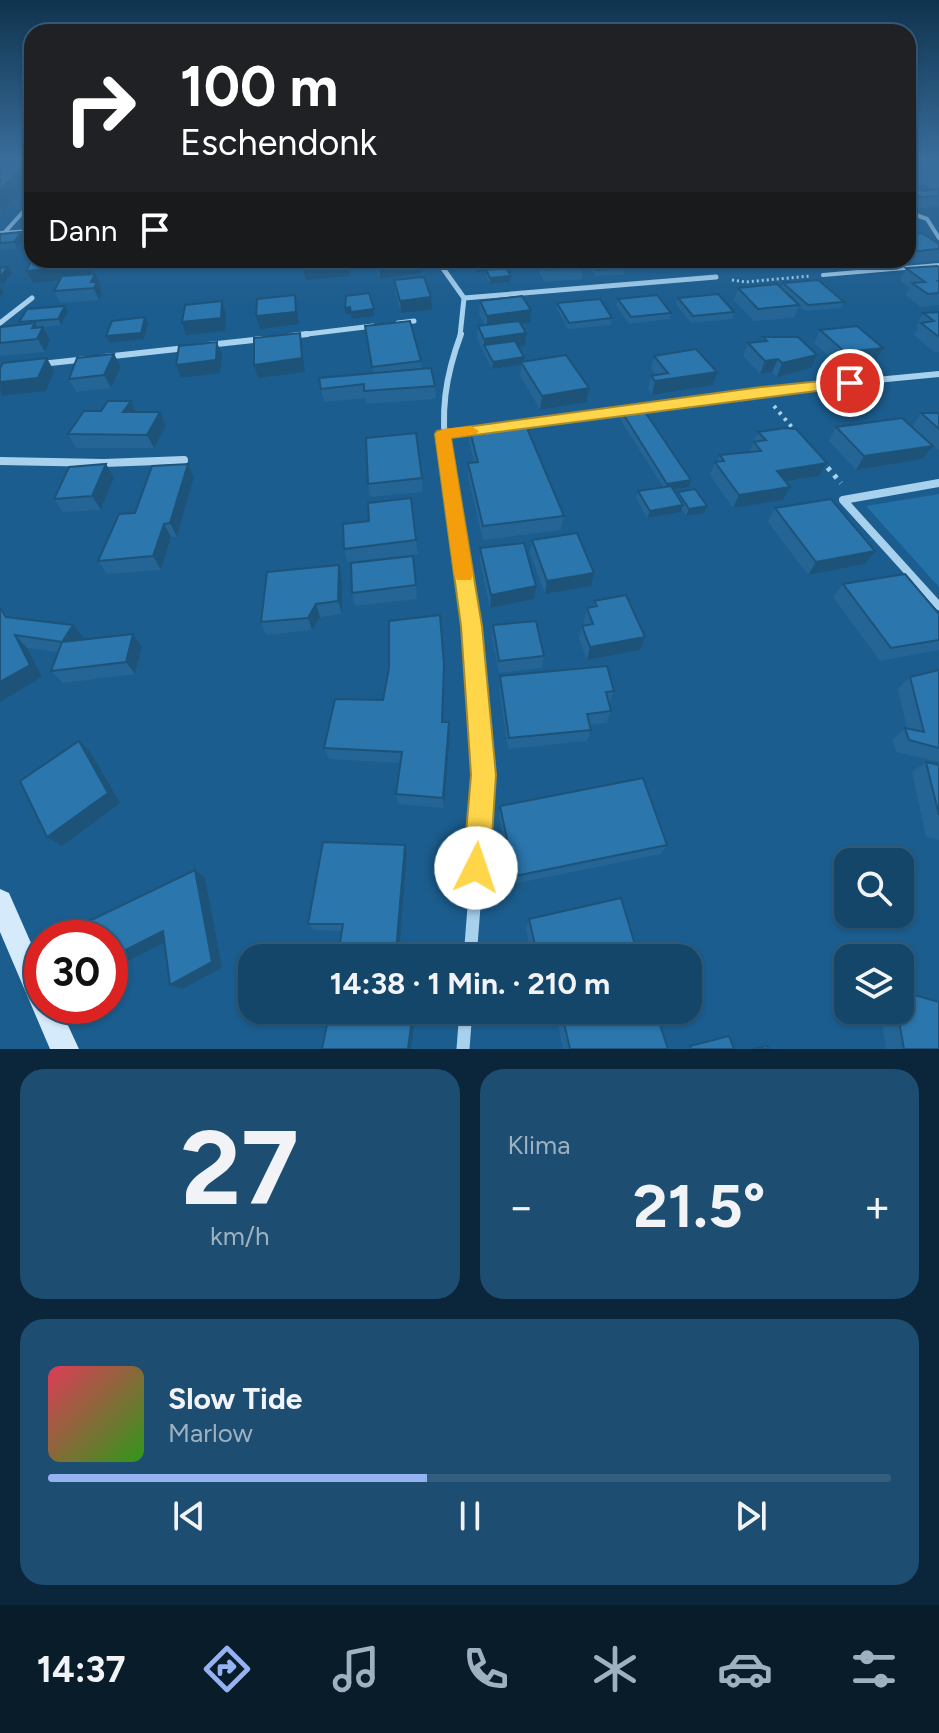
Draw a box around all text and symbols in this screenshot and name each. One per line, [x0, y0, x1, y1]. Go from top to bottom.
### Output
text: 100 m [180, 53, 338, 120]
icon: right [48, 56, 152, 160]
text: Eschendonk [180, 121, 377, 164]
icon: arrive [133, 208, 177, 252]
text: Dann [48, 212, 117, 249]
pin [816, 349, 884, 417]
icon: arrive [828, 361, 872, 405]
position arrow [434, 826, 518, 910]
map controls [834, 848, 914, 1024]
button: search [834, 848, 914, 928]
speed limit sign: 30 [24, 920, 128, 1024]
button: layers [834, 944, 914, 1024]
text: 14:38 · 1 Min. · 210 m [330, 965, 610, 1002]
text: 27 [181, 1105, 299, 1230]
text: Klima [508, 1129, 571, 1161]
text: 21.5° [633, 1170, 765, 1242]
text: − [508, 1180, 535, 1233]
text: + [864, 1180, 891, 1233]
text: km/h [210, 1220, 269, 1252]
text: Slow Tide [168, 1380, 302, 1417]
text: Marlow [168, 1417, 253, 1449]
icon: previous [167, 1494, 211, 1538]
icon: pause [448, 1494, 492, 1538]
icon: next [729, 1494, 773, 1538]
icon: directions [199, 1641, 255, 1697]
icon: music [328, 1641, 384, 1697]
icon: phone [458, 1641, 514, 1697]
icon: climate [587, 1641, 643, 1697]
icon: car [717, 1641, 773, 1697]
icon: filters [846, 1641, 902, 1697]
text: 14:37 [37, 1648, 126, 1691]

